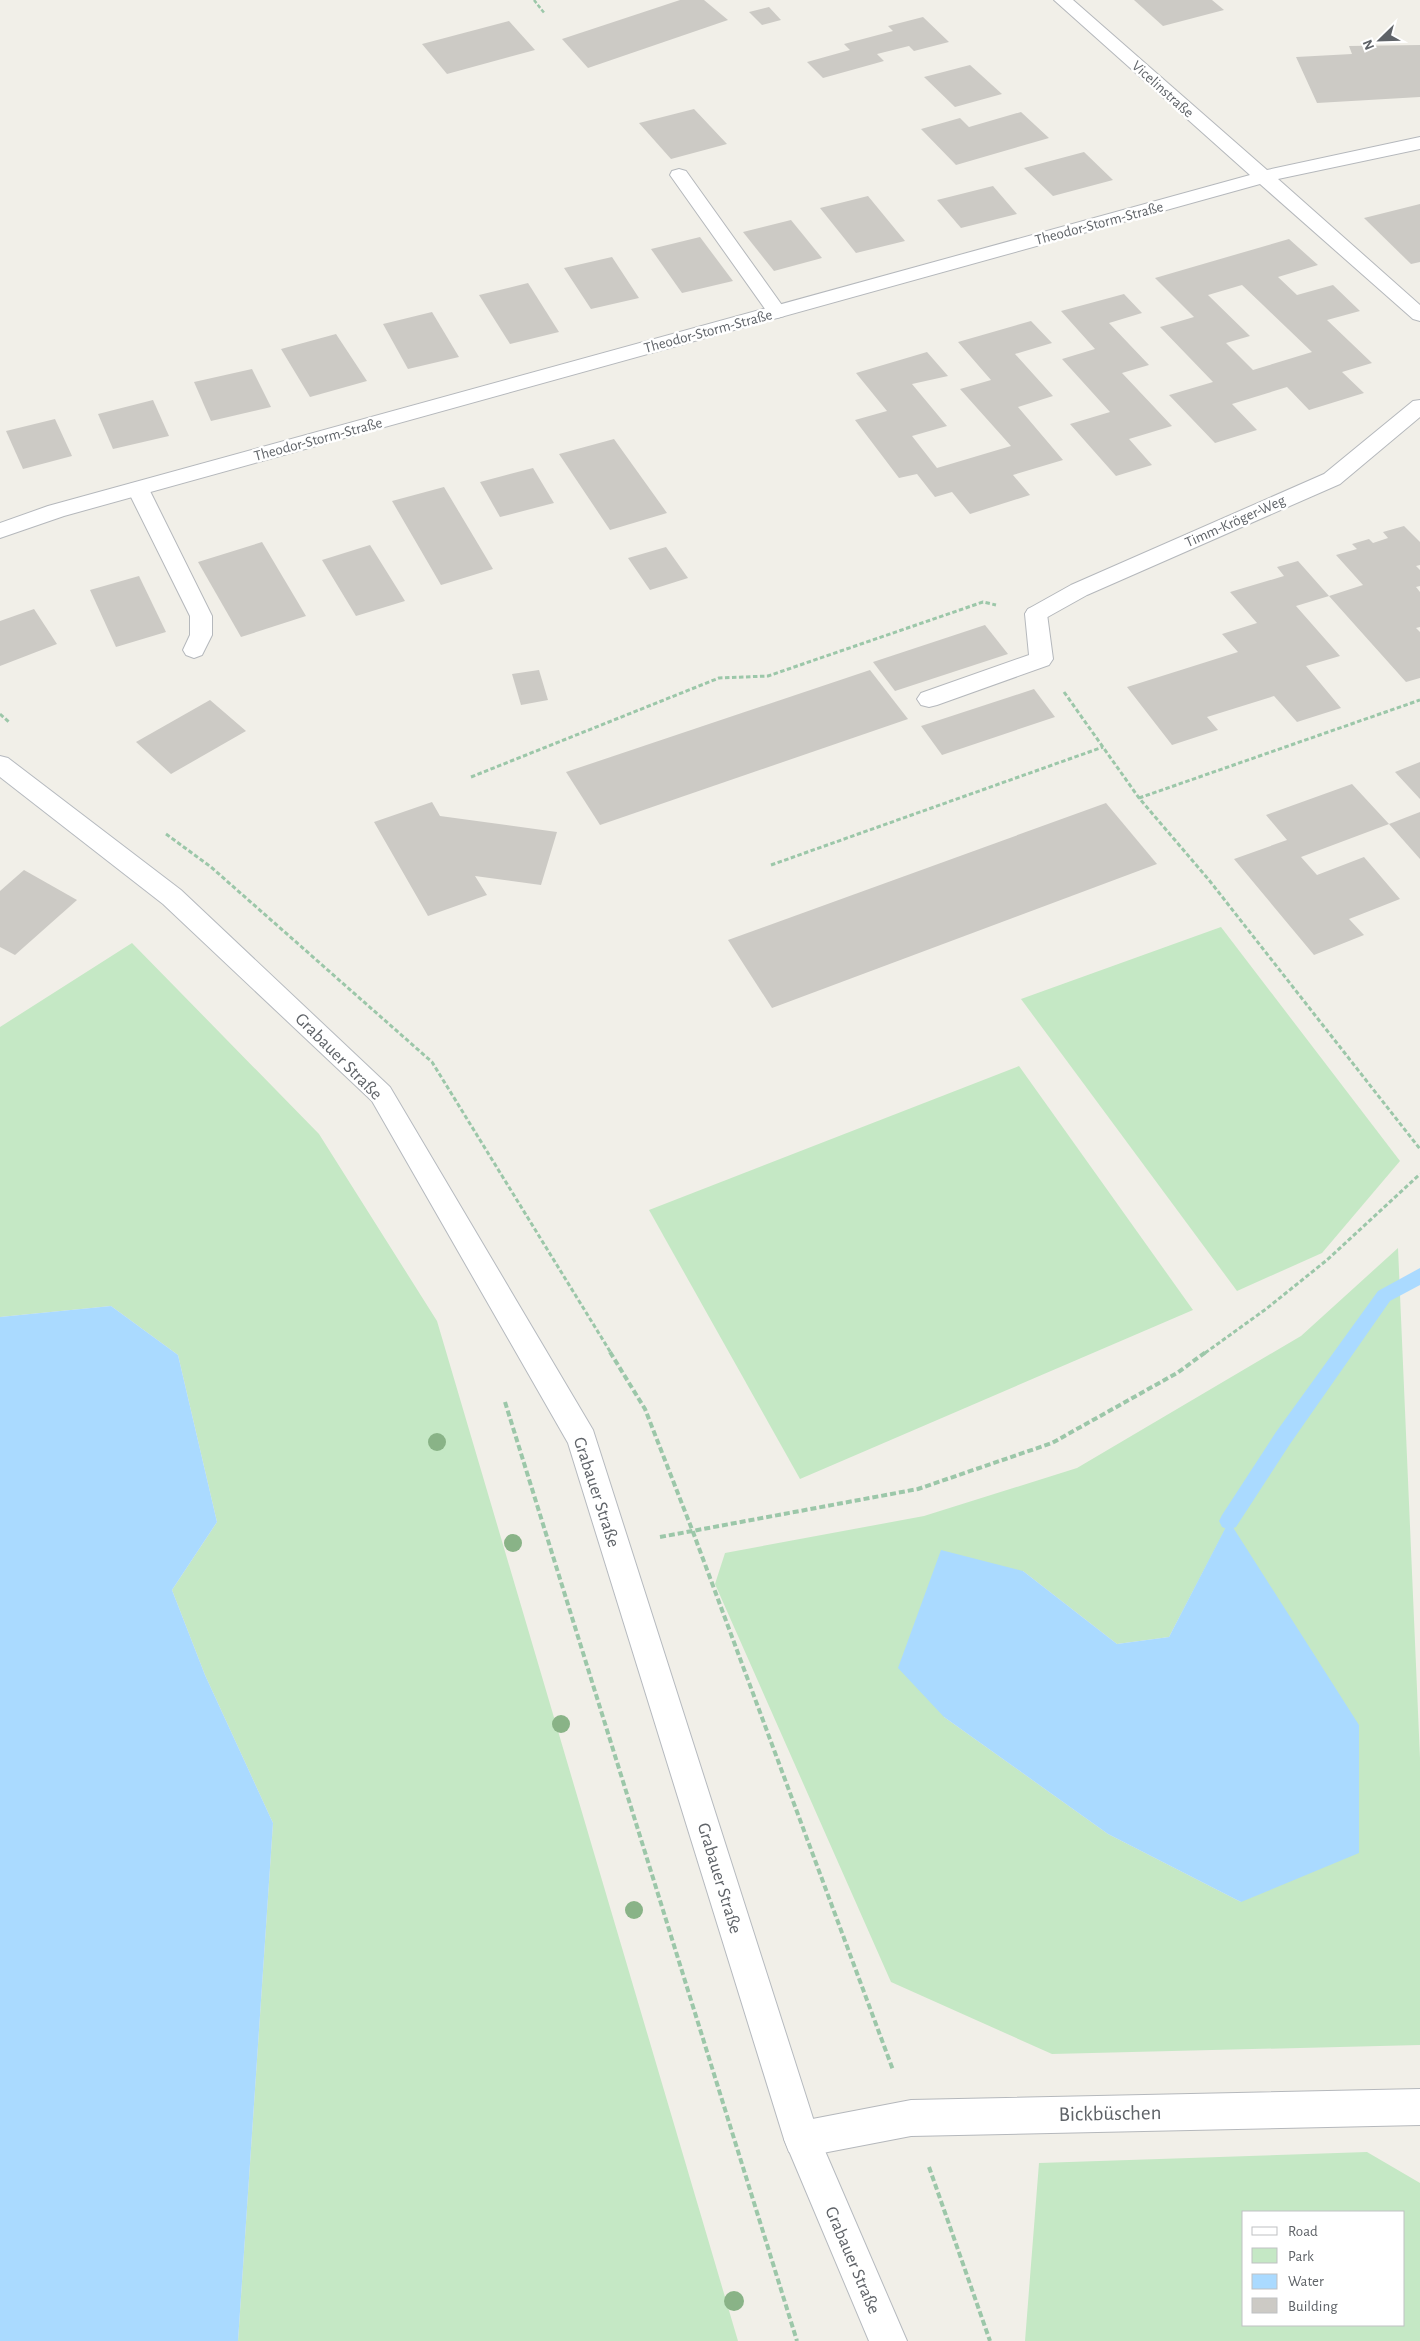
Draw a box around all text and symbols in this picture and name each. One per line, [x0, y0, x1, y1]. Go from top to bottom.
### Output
north arrow [1355, 15, 1405, 65]
text: N [1361, 37, 1377, 52]
street label: Vicelinstraße [1129, 58, 1196, 121]
street label: Theodor-Storm-Straße [1033, 199, 1165, 248]
street label: Theodor-Storm-Straße [642, 307, 774, 356]
street label: Theodor-Storm-Straße [252, 415, 384, 464]
street label: Timm-Kröger-Weg [1183, 492, 1288, 550]
street label: Grabauer Straße [291, 1010, 385, 1104]
street label: Grabauer Straße [570, 1435, 622, 1550]
street label: Grabauer Straße [694, 1821, 744, 1936]
street label: Bickbüschen [1058, 2102, 1162, 2125]
street label: Grabauer Straße [821, 2204, 883, 2317]
legend [1242, 2211, 1405, 2326]
text: Road [1288, 2224, 1318, 2239]
text: Park [1288, 2249, 1314, 2264]
text: Water [1288, 2274, 1324, 2289]
text: Building [1288, 2299, 1338, 2314]

